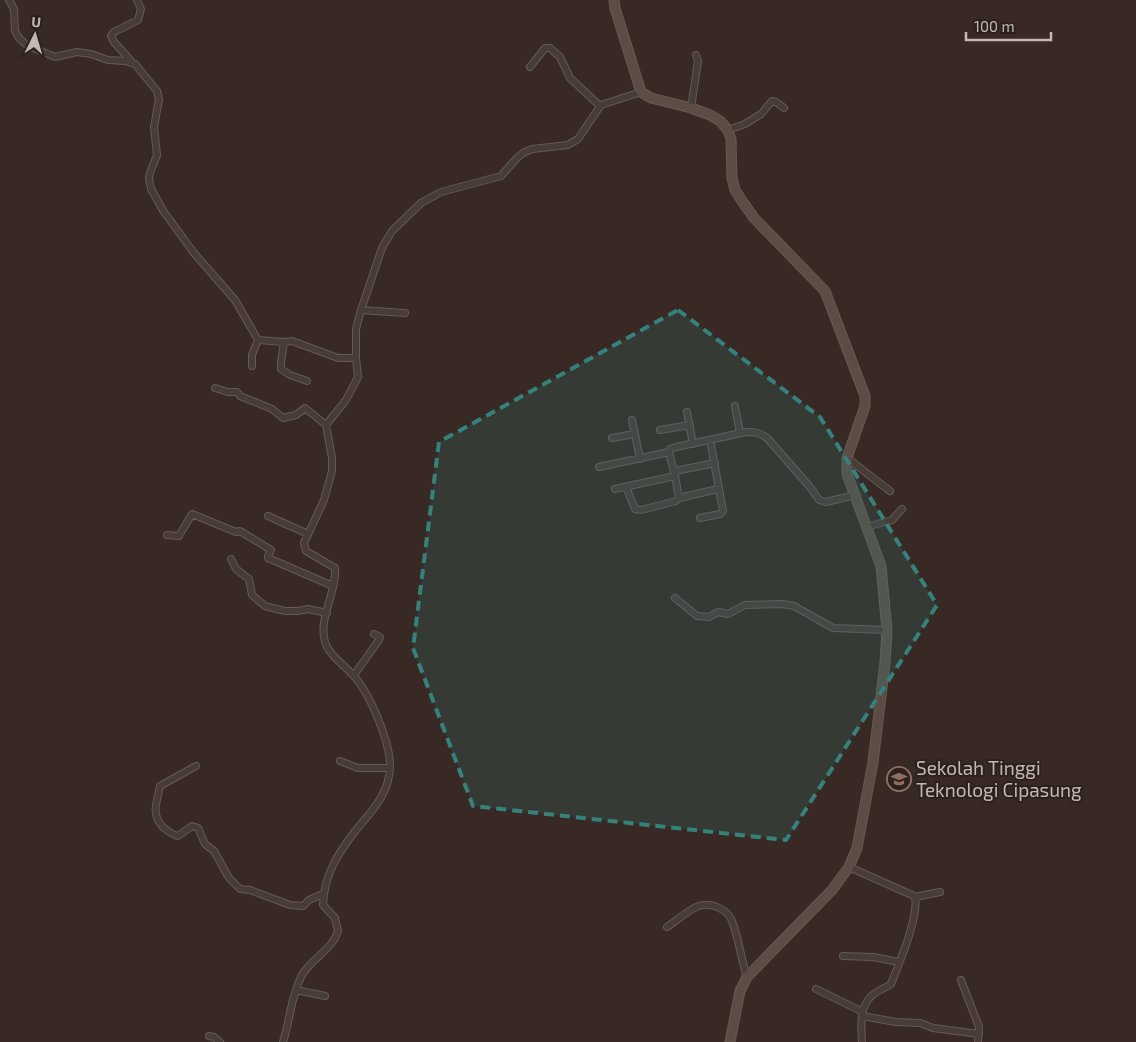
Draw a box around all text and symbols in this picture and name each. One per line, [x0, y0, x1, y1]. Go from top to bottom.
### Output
north arrow [10, 10, 60, 60]
scale bar [966, 10, 1051, 42]
text: U [31, 13, 42, 30]
text: 100 m [974, 17, 1015, 35]
place label: Sekolah Tinggi Teknologi Cipasung [916, 756, 1082, 801]
school or university icon: Sekolah Tinggi Teknologi Cipasung [886, 766, 912, 792]

